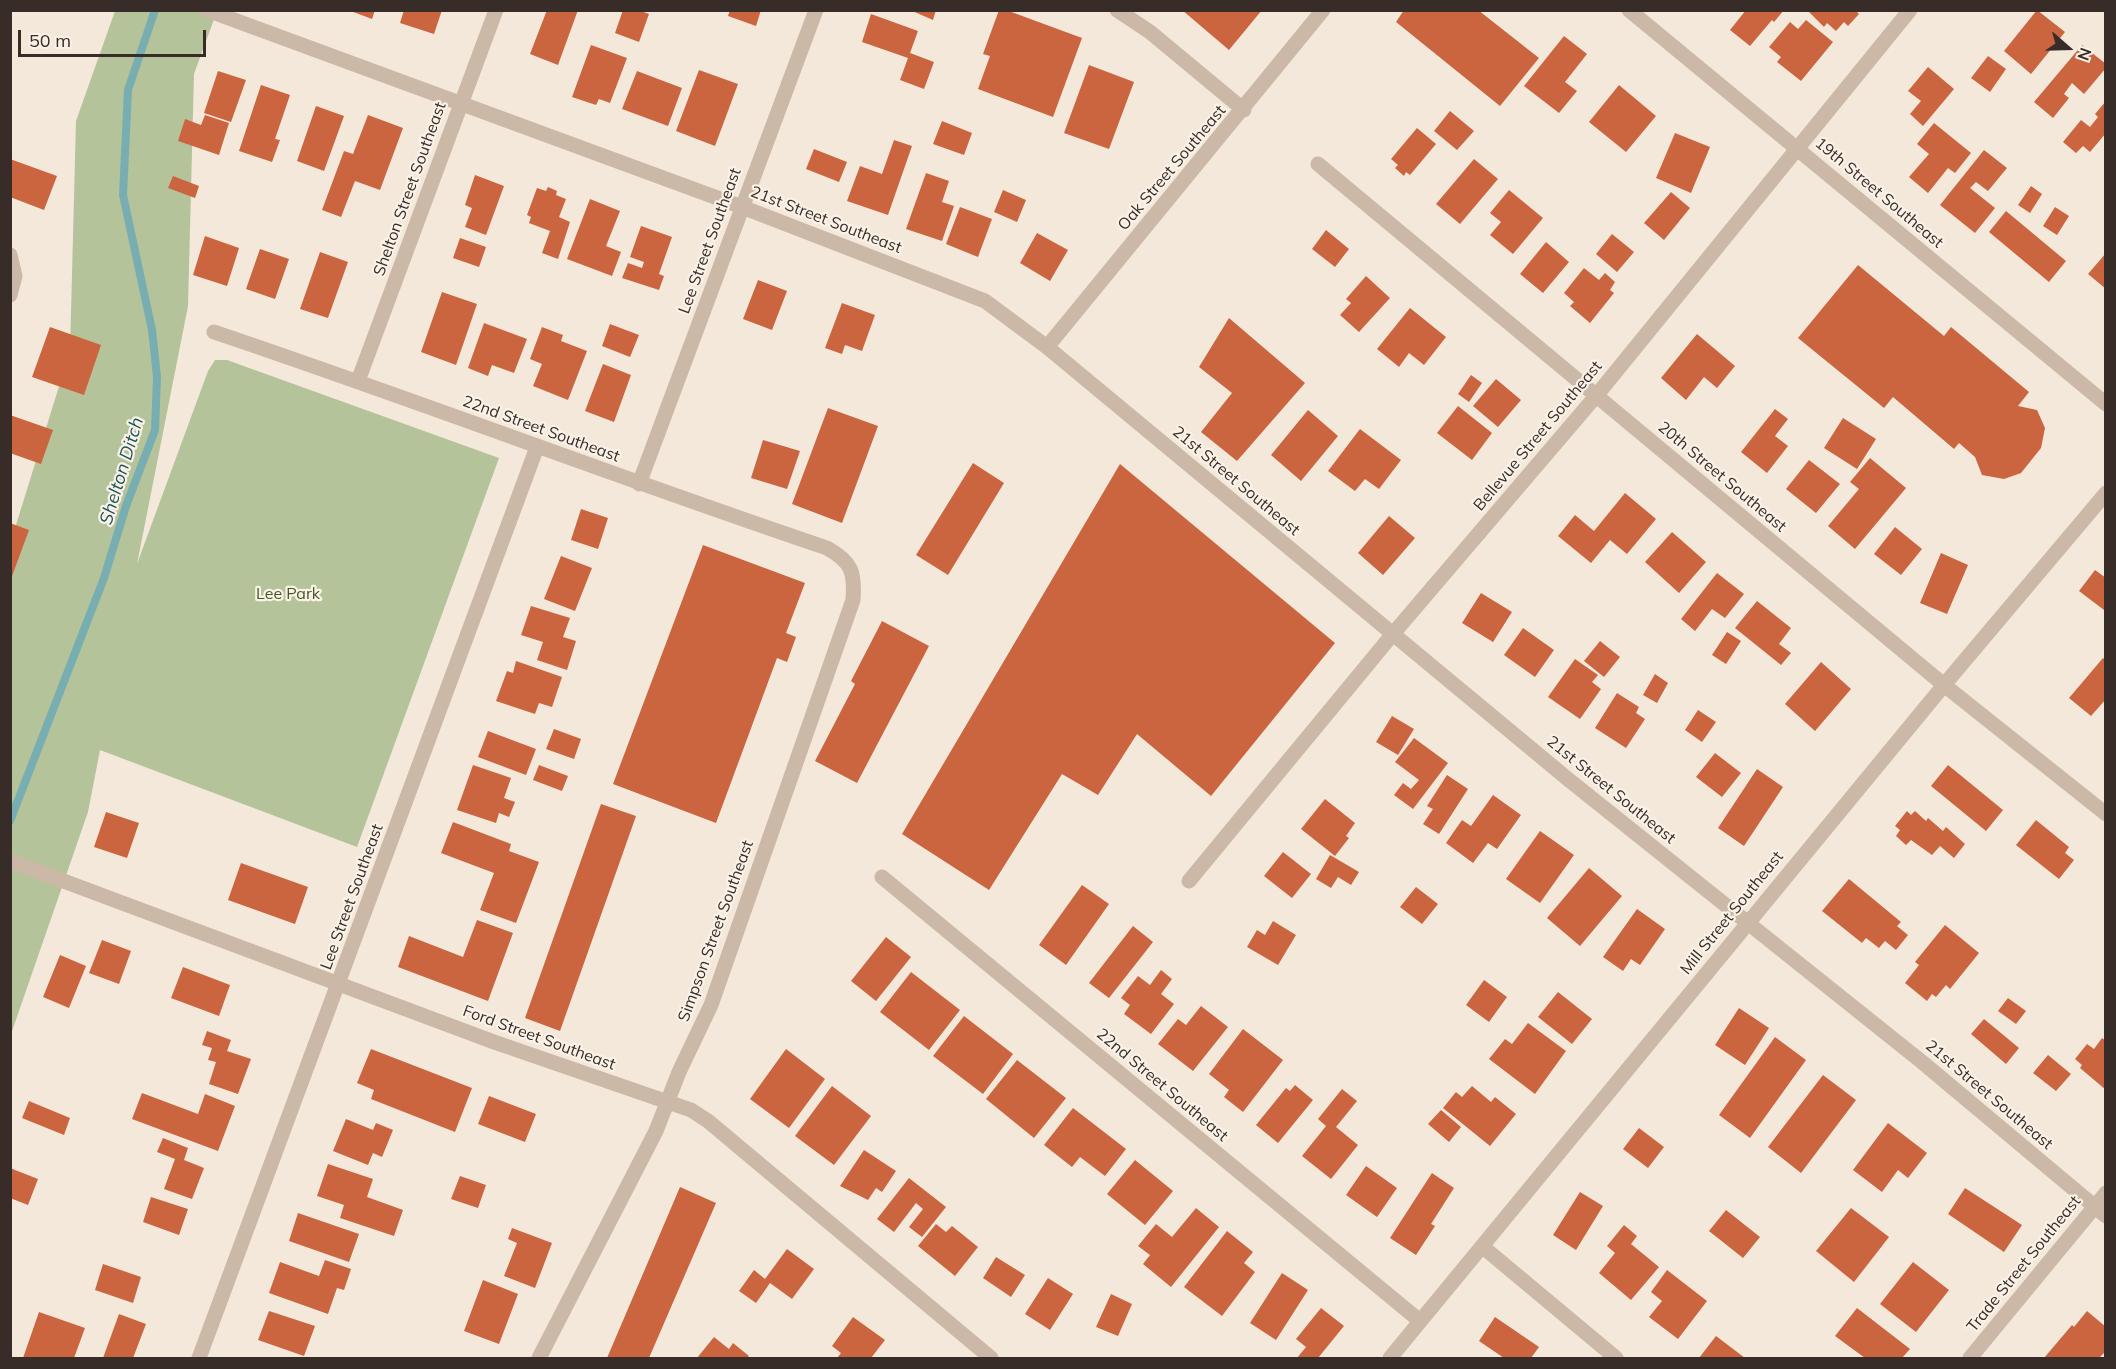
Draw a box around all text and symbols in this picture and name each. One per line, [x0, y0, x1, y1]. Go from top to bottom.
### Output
scale bar [21, 18, 208, 56]
north arrow [2038, 18, 2098, 78]
text: 50 m [29, 29, 71, 52]
text: N [2073, 45, 2096, 63]
street label: Shelton Street Southeast [370, 99, 450, 279]
street label: Oak Street Southeast [1114, 101, 1230, 235]
street label: 19th Street Southeast [1811, 134, 1947, 252]
street label: Lee Street Southeast [675, 165, 745, 317]
street label: 21st Street Southeast [748, 182, 904, 258]
street label: Bellevue Street Southeast [1470, 357, 1606, 515]
street label: 22nd Street Southeast [460, 392, 622, 466]
water label: Shelton Ditch [95, 415, 149, 527]
street label: 20th Street Southeast [1654, 418, 1790, 536]
street label: 21st Street Southeast [1168, 422, 1304, 540]
park label: Lee Park [256, 584, 320, 604]
street label: 21st Street Southeast [1543, 732, 1679, 848]
street label: Lee Street Southeast [317, 821, 387, 973]
street label: Simpson Street Southeast [674, 838, 758, 1024]
street label: Mill Street Southeast [1676, 848, 1788, 978]
street label: Ford Street Southeast [460, 1001, 618, 1075]
street label: 22nd Street Southeast [1092, 1024, 1232, 1146]
street label: 21st Street Southeast [1921, 1036, 2057, 1154]
street label: Trade Street Southeast [1963, 1192, 2085, 1336]

